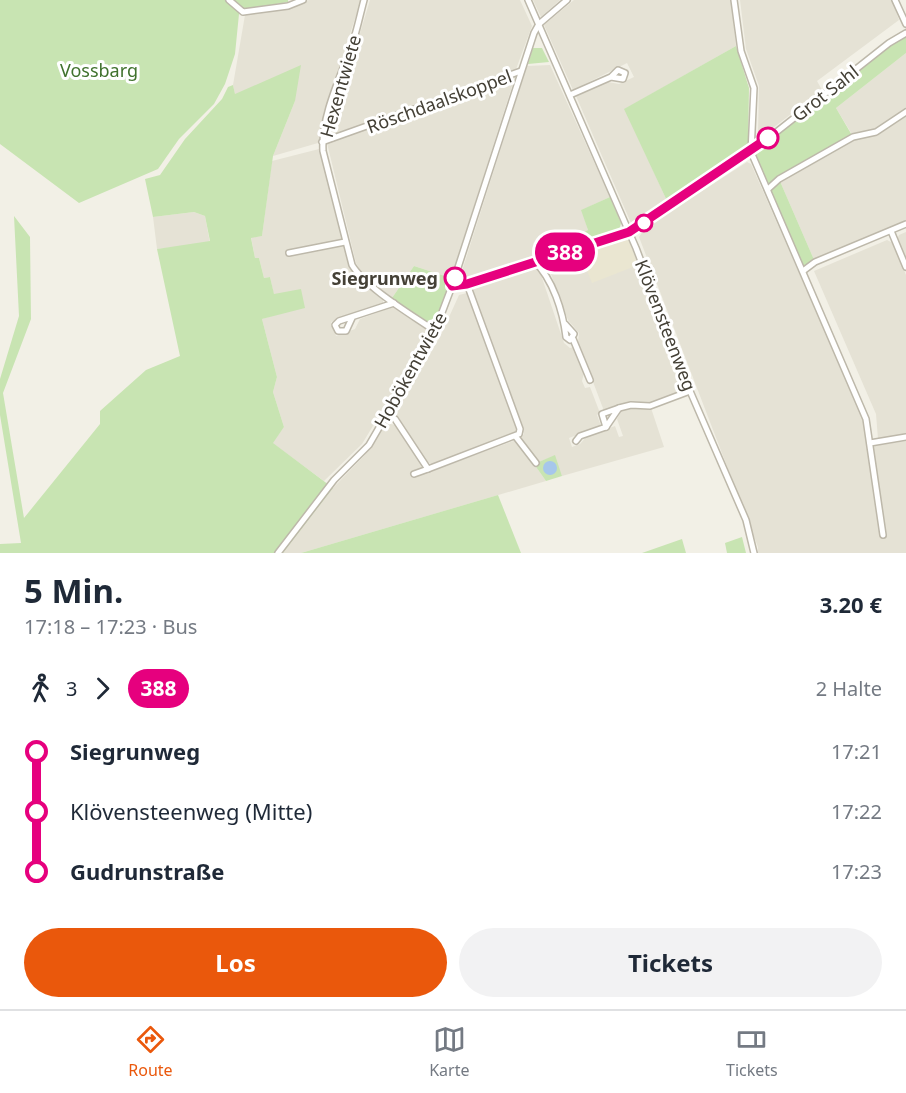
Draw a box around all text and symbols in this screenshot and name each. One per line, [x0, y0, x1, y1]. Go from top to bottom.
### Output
street label: Hexentwiete [314, 32, 366, 140]
park label: Vossbarg [60, 58, 138, 82]
street label: Grot Sahl [787, 60, 863, 126]
street label: Röschdaalskoppel [363, 64, 515, 138]
unlabelled marker [757, 127, 779, 149]
unlabelled marker [635, 214, 653, 232]
line badge: 388 [530, 232, 600, 272]
text: 388 [547, 238, 583, 266]
street label: Klövensteenweg [630, 256, 702, 394]
place label: Siegrunweg [332, 266, 438, 290]
marker: Siegrunweg [444, 267, 466, 289]
street label: Hobökentwiete [368, 308, 452, 432]
text: 5 Min. [24, 568, 123, 613]
text: 3.20 € [820, 589, 882, 619]
text: 17:18 – 17:23 · Bus [24, 613, 197, 640]
icon: walk [24, 672, 57, 705]
icon: forward [86, 672, 119, 705]
text: 388 [140, 674, 177, 702]
text: 3 [66, 675, 77, 702]
text: 2 Halte [816, 675, 882, 702]
text: Siegrunweg [70, 736, 200, 766]
text: 17:21 [831, 738, 882, 765]
text: Klövensteenweg (Mitte) [70, 796, 312, 826]
text: 17:22 [831, 798, 882, 825]
text: Gudrunstraße [70, 856, 224, 886]
text: 17:23 [831, 858, 882, 885]
button: Los [24, 928, 447, 997]
button: Tickets [459, 928, 882, 997]
tab: Route [128, 1023, 173, 1081]
tab: Karte [429, 1023, 469, 1081]
tab: Tickets [726, 1023, 778, 1081]

